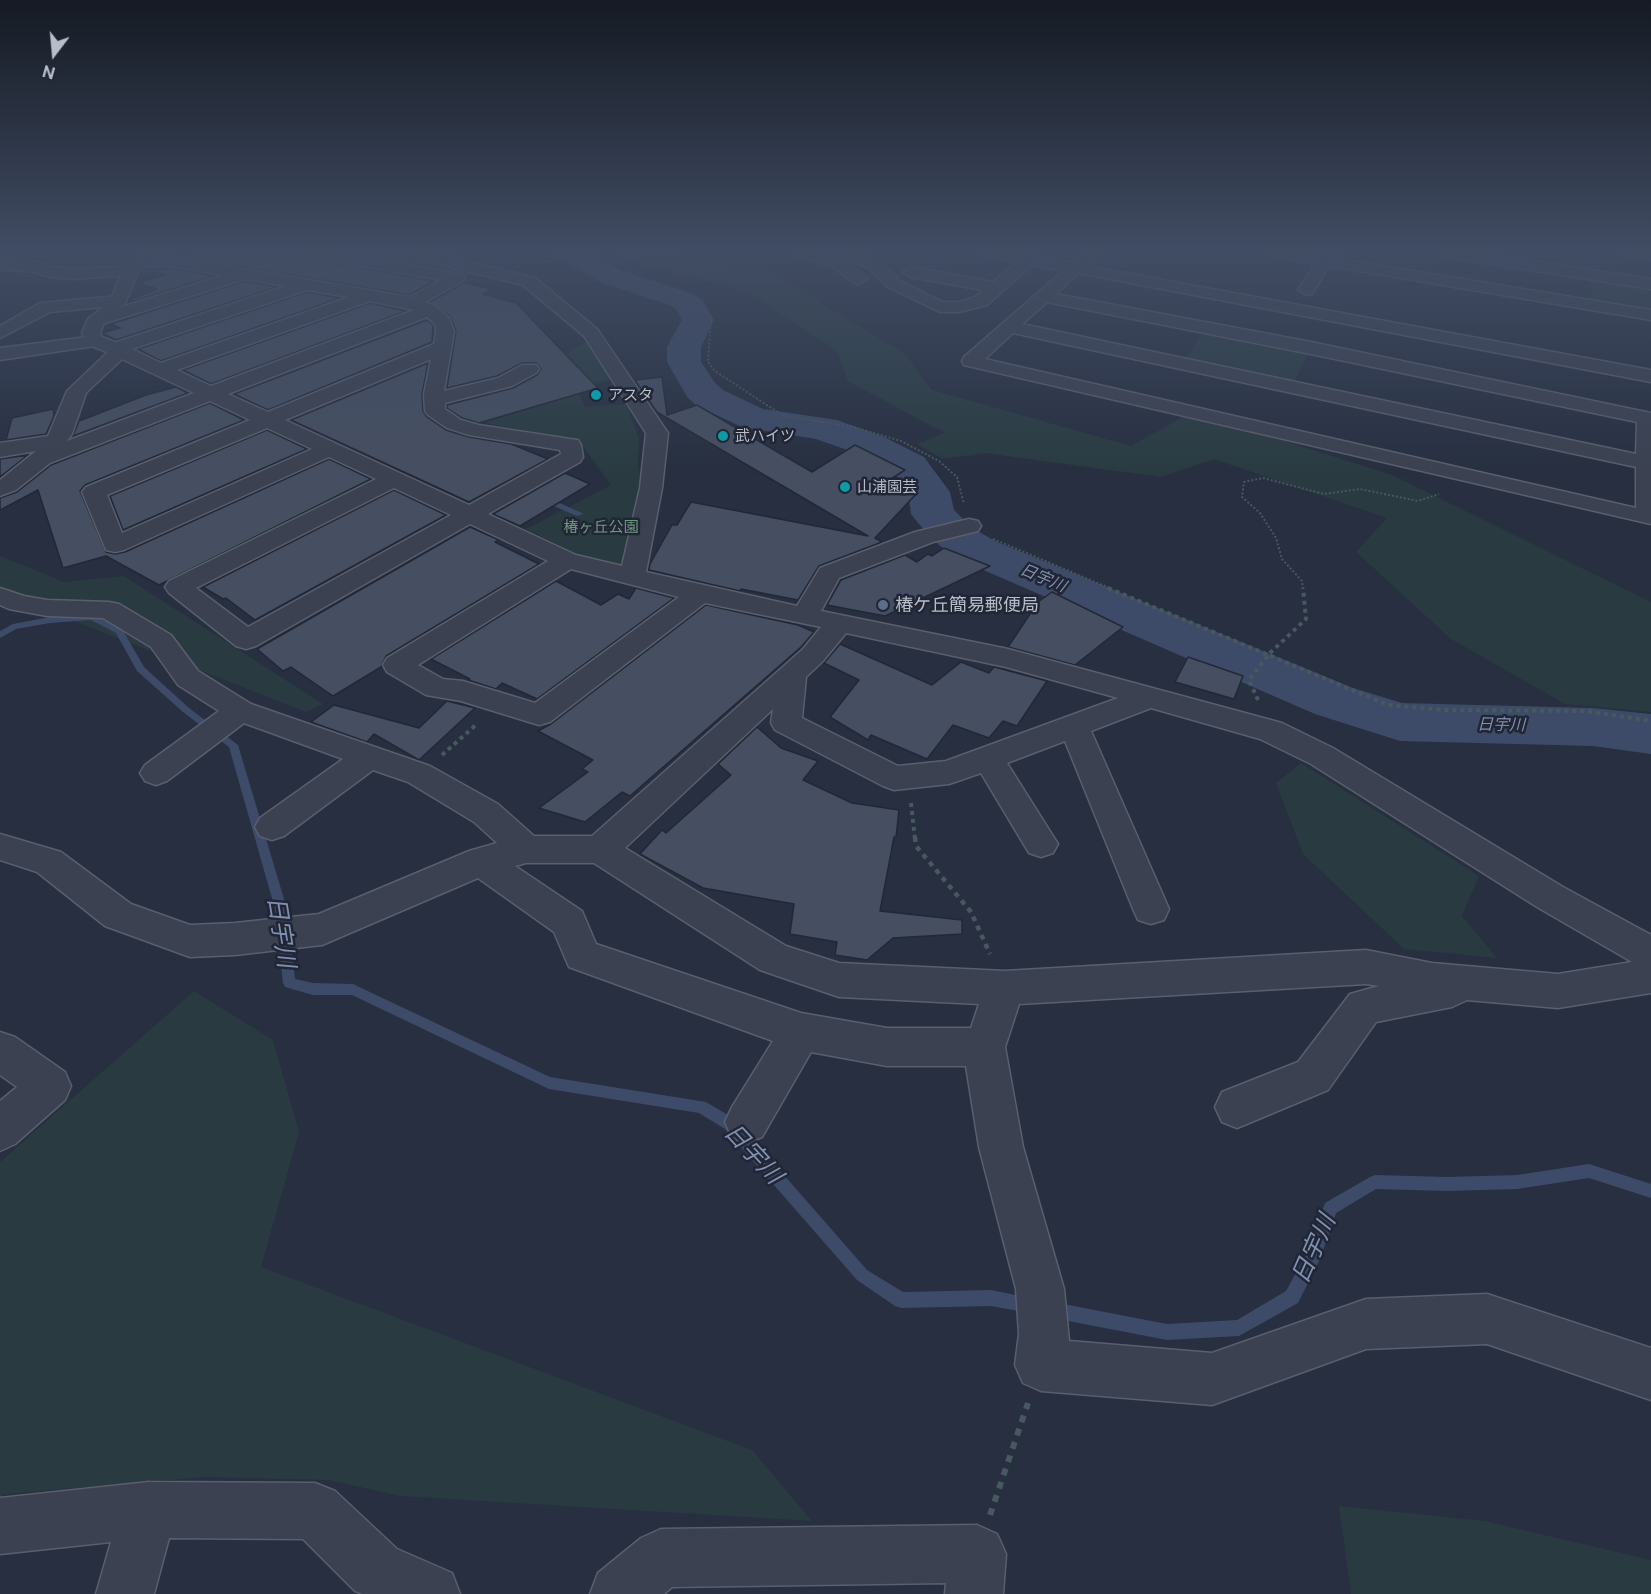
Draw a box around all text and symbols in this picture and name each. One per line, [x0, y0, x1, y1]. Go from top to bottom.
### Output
north arrow [24, 24, 84, 84]
text: N [40, 61, 58, 83]
place label: アスタ [608, 386, 653, 404]
marker: アスタ [589, 388, 603, 402]
place label: 武ハイツ [735, 427, 795, 445]
marker: 武ハイツ [716, 429, 730, 443]
place label: 山浦園芸 [857, 478, 917, 496]
marker: 山浦園芸 [838, 480, 852, 494]
park label: 椿ヶ丘公園 [564, 518, 638, 536]
water label: 日宇川 [1017, 560, 1069, 596]
place label: 椿ケ丘簡易郵便局 [895, 594, 1039, 616]
marker: 椿ケ丘簡易郵便局 [876, 598, 890, 612]
water label: 日宇川 [1477, 715, 1525, 735]
water label: 日宇川 [261, 894, 301, 970]
water label: 日宇川 [718, 1118, 788, 1190]
water label: 日宇川 [1286, 1210, 1342, 1288]

